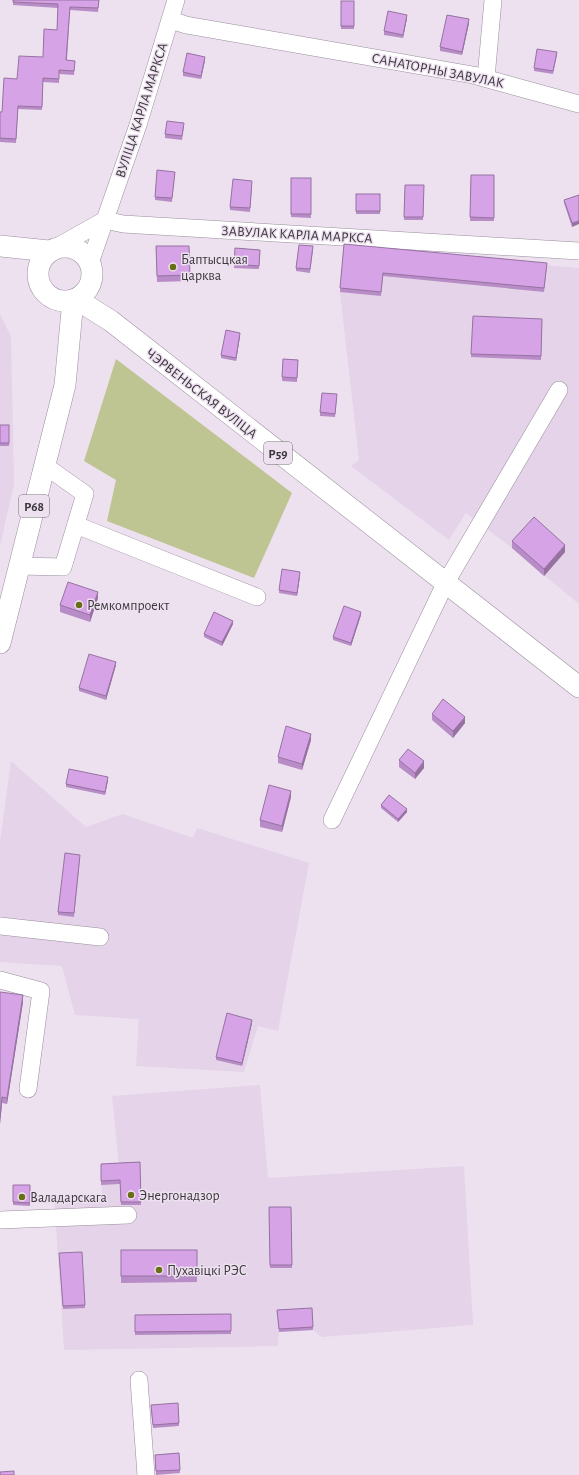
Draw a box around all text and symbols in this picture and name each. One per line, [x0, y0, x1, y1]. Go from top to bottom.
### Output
street label: ВУЛІЦА КАРЛА МАРКСА [113, 41, 170, 180]
street label: САНАТОРНЫ ЗАВУЛАК [370, 51, 505, 91]
street label: ЗАВУЛАК КАРЛА МАРКСА [221, 224, 373, 246]
place label: Баптысцкая царква [181, 253, 248, 283]
marker: Баптысцкая царква [168, 262, 178, 272]
street label: ЧЭРВЕНЬСКАЯ ВУЛІЦА [143, 346, 260, 441]
road number: Р59 [264, 442, 292, 464]
road number: Р68 [19, 495, 49, 517]
place label: Ремкомпроект [87, 599, 170, 613]
marker: Ремкомпроект [74, 600, 84, 610]
place label: Энергонадзор [139, 1189, 220, 1203]
marker: Энергонадзор [126, 1190, 136, 1200]
place label: Валадарскага [30, 1191, 108, 1205]
marker: Валадарскага [17, 1192, 27, 1202]
place label: Пухавіцкі РЭС [167, 1264, 247, 1278]
marker: Пухавіцкі РЭС [154, 1265, 164, 1275]

